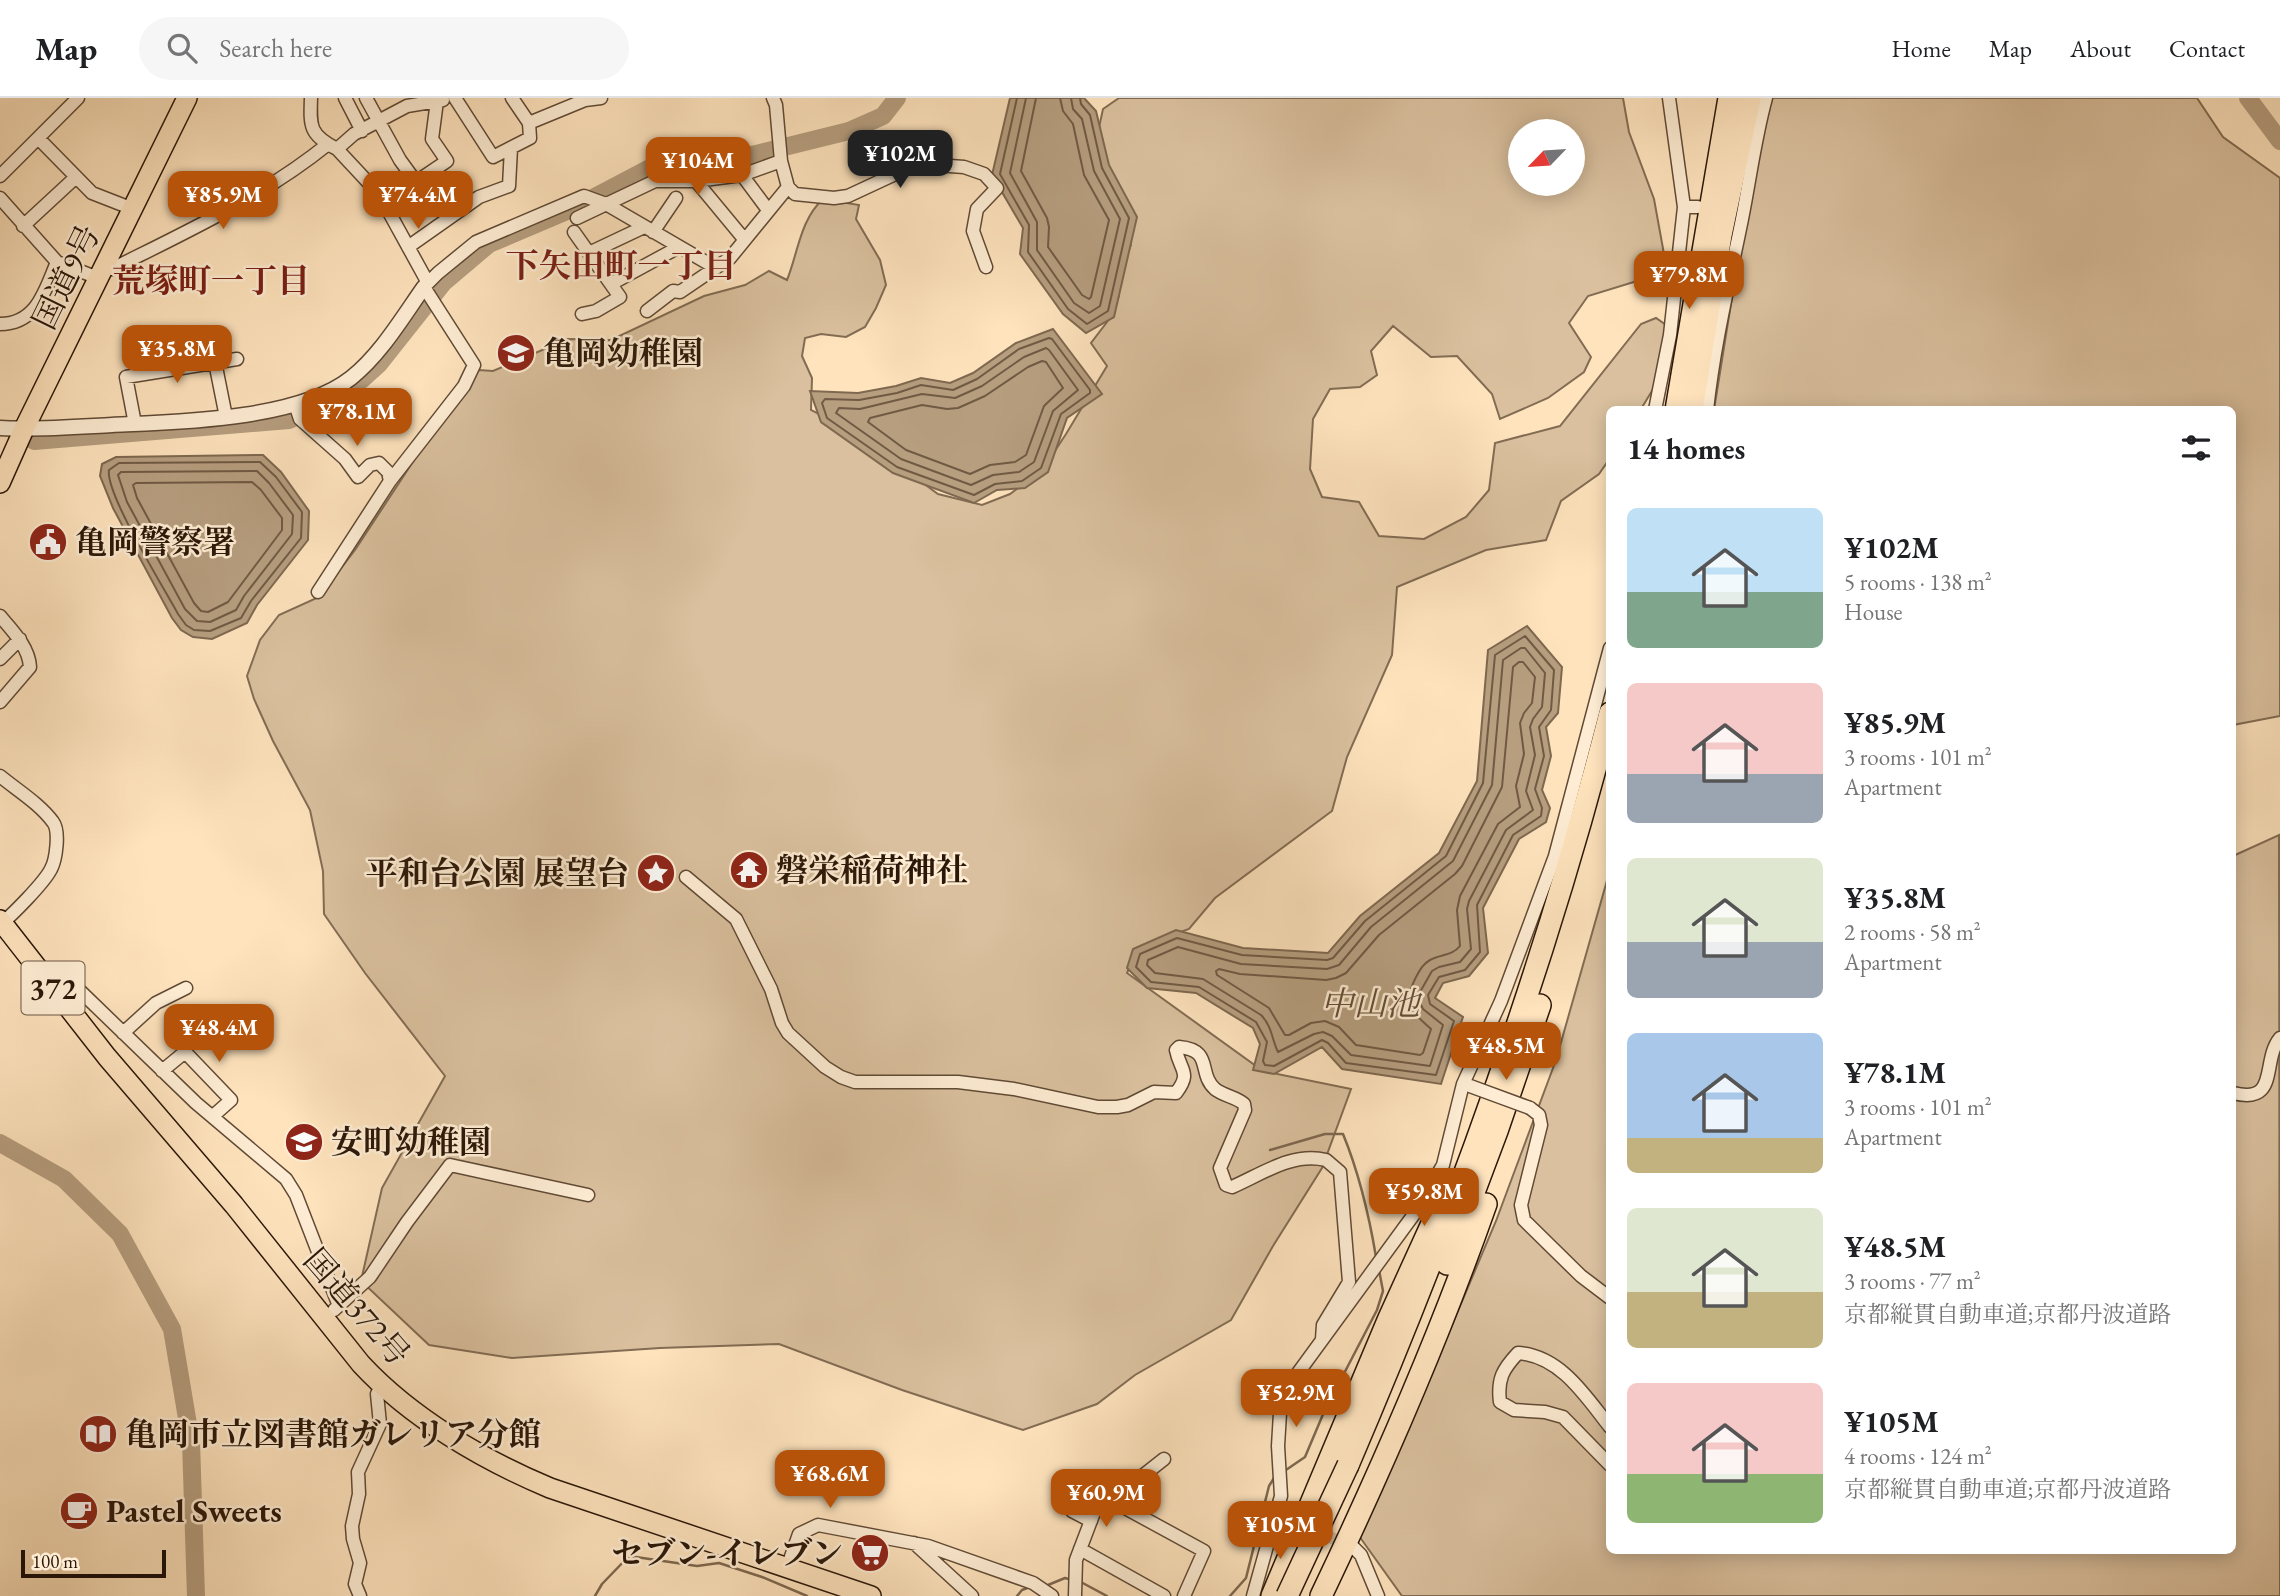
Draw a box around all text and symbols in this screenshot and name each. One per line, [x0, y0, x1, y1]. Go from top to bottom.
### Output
search box [139, 17, 629, 80]
text: Map [35, 27, 97, 70]
icon: search [163, 29, 201, 67]
text: Search here [219, 31, 332, 65]
text: Home [1891, 33, 1951, 64]
text: Map [1989, 33, 2032, 64]
text: About [2070, 33, 2131, 64]
text: Contact [2169, 33, 2245, 64]
north arrow [1508, 119, 1586, 196]
map controls [1508, 119, 1585, 196]
pin: ¥102M [851, 130, 949, 190]
pin: ¥104M [649, 138, 747, 197]
text: ¥102M [864, 138, 936, 168]
text: ¥104M [662, 145, 734, 175]
pin: ¥85.9M [166, 172, 280, 231]
pin: ¥74.4M [361, 172, 475, 231]
text: ¥85.9M [184, 179, 262, 209]
text: ¥74.4M [379, 179, 457, 209]
street label: 国道9号 [23, 218, 109, 336]
district label: 下矢田町一丁目 [506, 244, 737, 287]
pin: ¥79.8M [1632, 252, 1746, 311]
district label: 荒塚町一丁目 [112, 259, 310, 302]
text: ¥79.8M [1650, 259, 1728, 289]
pin: ¥35.8M [120, 326, 234, 385]
school or university icon: 亀岡幼稚園 [495, 332, 537, 374]
place label: 亀岡幼稚園 [543, 332, 703, 374]
text: ¥35.8M [138, 333, 216, 363]
pin: ¥78.1M [300, 388, 414, 448]
text: ¥78.1M [318, 396, 396, 426]
text: 14 homes [1627, 429, 1745, 468]
icon: filters [2177, 429, 2215, 467]
public building icon: 亀岡警察署 [27, 521, 69, 563]
place label: 亀岡警察署 [75, 521, 235, 563]
text: ¥102M [1844, 528, 1939, 567]
icon: home [1683, 536, 1767, 620]
text: 5 rooms · 138 m² [1844, 567, 1992, 597]
text: House [1844, 597, 1903, 627]
text: ¥85.9M [1844, 703, 1946, 742]
icon: home [1683, 711, 1767, 795]
text: 3 rooms · 101 m² [1844, 742, 1992, 772]
text: Apartment [1844, 772, 1942, 802]
temple icon: 磐栄稲荷神社 [728, 849, 770, 891]
place label: 磐栄稲荷神社 [776, 849, 968, 891]
place label: 平和台公園 展望台 [365, 852, 629, 894]
place icon: 平和台公園 展望台 [635, 852, 677, 894]
text: ¥35.8M [1844, 878, 1946, 917]
icon: home [1683, 886, 1767, 970]
text: 2 rooms · 58 m² [1844, 917, 1981, 947]
text: Apartment [1844, 947, 1942, 977]
road number: 372 [22, 961, 84, 1014]
water label: 中山池 [1321, 982, 1423, 1025]
pin: ¥48.4M [162, 1004, 276, 1064]
text: ¥48.4M [180, 1012, 258, 1042]
pin: ¥48.5M [1449, 1023, 1563, 1082]
text: ¥48.5M [1467, 1030, 1545, 1060]
text: ¥78.1M [1844, 1053, 1946, 1092]
icon: home [1683, 1061, 1767, 1145]
text: 3 rooms · 101 m² [1844, 1092, 1992, 1122]
school or university icon: 安町幼稚園 [283, 1121, 325, 1163]
place label: 安町幼稚園 [331, 1121, 491, 1163]
text: Apartment [1844, 1122, 1942, 1152]
pin: ¥59.8M [1367, 1168, 1481, 1228]
text: ¥59.8M [1385, 1176, 1463, 1206]
text: ¥48.5M [1844, 1227, 1946, 1266]
icon: home [1683, 1236, 1767, 1320]
street label: 国道372号 [295, 1240, 419, 1374]
text: 3 rooms · 77 m² [1844, 1266, 1981, 1296]
text: 京都縦貫自動車道;京都丹波道路 [1844, 1299, 2171, 1329]
pin: ¥52.9M [1239, 1370, 1353, 1429]
text: ¥52.9M [1257, 1377, 1335, 1407]
text: ¥105M [1844, 1402, 1939, 1441]
icon: home [1683, 1411, 1767, 1495]
library icon: 亀岡市立図書館ガレリア分館 [77, 1413, 119, 1455]
place label: 亀岡市立図書館ガレリア分館 [125, 1413, 541, 1455]
text: 4 rooms · 124 m² [1844, 1441, 1992, 1471]
pin: ¥68.6M [773, 1450, 887, 1510]
text: ¥68.6M [791, 1458, 869, 1488]
pin: ¥60.9M [1049, 1470, 1163, 1529]
text: 京都縦貫自動車道;京都丹波道路 [1844, 1474, 2171, 1504]
text: ¥60.9M [1067, 1477, 1145, 1507]
cafe icon: Pastel Sweets [58, 1490, 100, 1532]
place label: Pastel Sweets [106, 1490, 282, 1532]
pin: ¥105M [1231, 1502, 1329, 1561]
text: ¥105M [1244, 1509, 1316, 1539]
place label: セブン-イレブン [611, 1532, 843, 1574]
supermarket icon: セブン-イレブン [849, 1532, 891, 1574]
scale bar [21, 1547, 166, 1579]
text: 100 m [32, 1549, 78, 1574]

